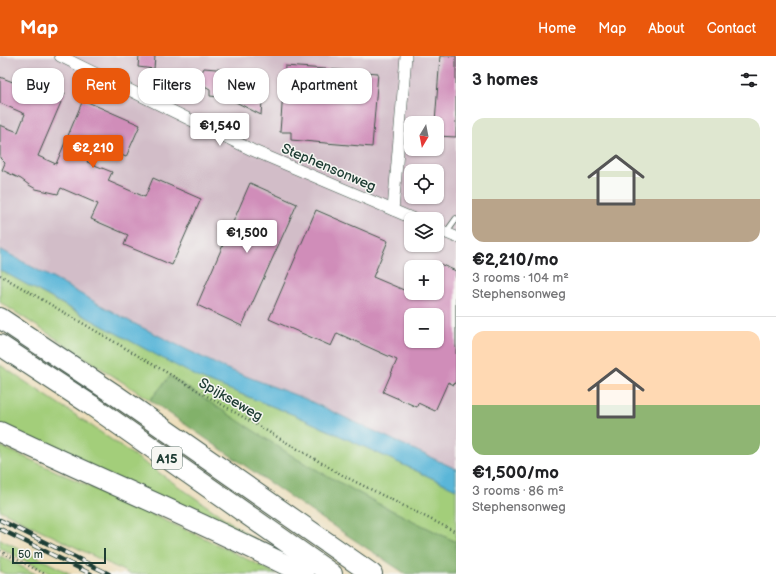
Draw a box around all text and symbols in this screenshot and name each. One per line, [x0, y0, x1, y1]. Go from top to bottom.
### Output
text: Map [20, 17, 58, 40]
text: Home [538, 20, 576, 37]
text: Map [598, 20, 626, 37]
text: About [648, 20, 685, 37]
text: Contact [707, 20, 756, 37]
chip: Buy [12, 68, 64, 104]
chip: Rent [72, 68, 130, 104]
chip: Filters [138, 68, 205, 104]
chip: New [213, 68, 269, 104]
chip: Apartment [277, 68, 372, 104]
icon: filters [738, 69, 760, 91]
text: 3 homes [472, 70, 538, 90]
pin: €1,540 [187, 113, 253, 147]
north arrow [404, 116, 444, 156]
map controls [404, 116, 444, 348]
text: €1,540 [199, 118, 241, 134]
pin: €2,210 [60, 135, 126, 169]
text: €2,210 [72, 140, 114, 156]
street label: Stephensonweg [279, 140, 379, 195]
icon: home [580, 144, 652, 216]
button: locate [404, 164, 444, 204]
button: layers [404, 212, 444, 252]
pin: €1,500 [214, 220, 280, 254]
text: €1,500 [226, 225, 268, 241]
text: €2,210/mo [472, 250, 559, 270]
button: + [404, 260, 444, 300]
text: 3 rooms · 104 m² [472, 270, 569, 286]
text: Stephensonweg [472, 286, 566, 302]
button: − [404, 308, 444, 348]
icon: home [580, 357, 652, 429]
street label: Spijkseweg [196, 374, 266, 425]
road number: A15 [152, 447, 182, 469]
text: €1,500/mo [472, 463, 559, 483]
text: 3 rooms · 86 m² [472, 483, 564, 499]
text: Stephensonweg [472, 499, 566, 515]
scale bar [12, 546, 106, 565]
text: 50 m [18, 548, 43, 561]

